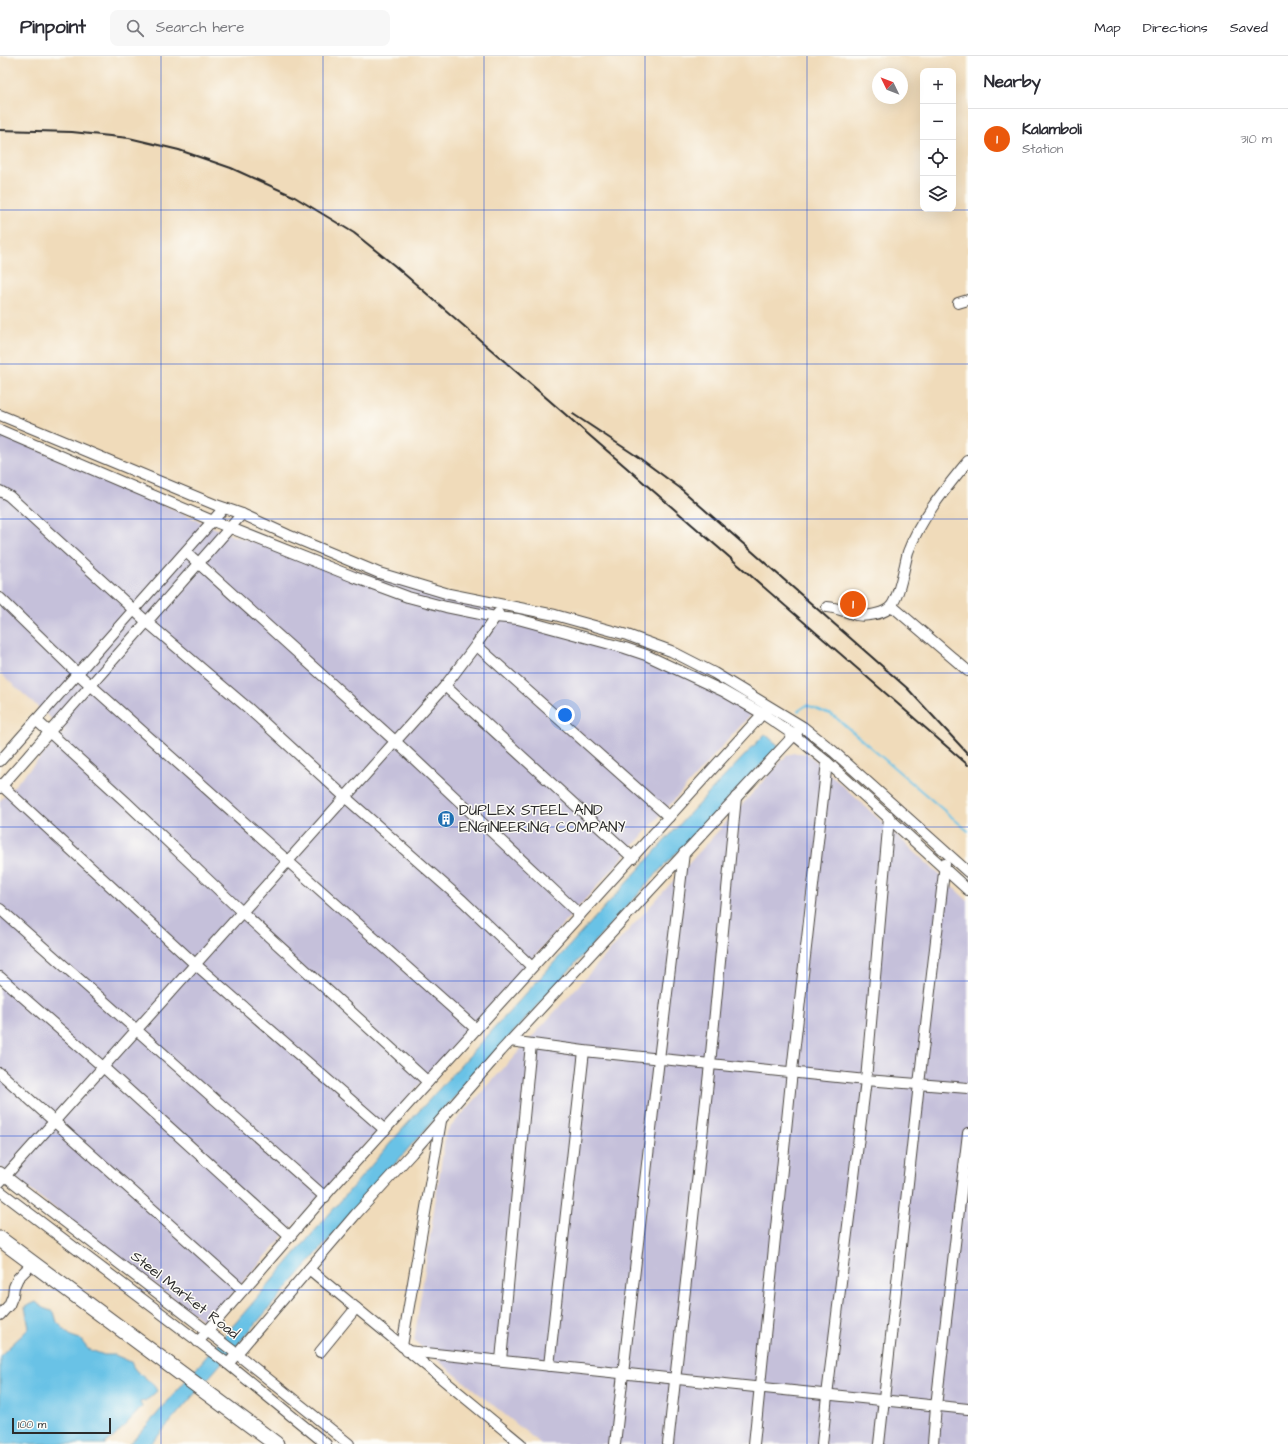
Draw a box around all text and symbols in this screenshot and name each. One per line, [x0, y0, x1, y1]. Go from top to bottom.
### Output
search box [110, 10, 390, 46]
text: Pinpoint [20, 14, 86, 41]
icon: search [124, 17, 146, 39]
text: Search here [156, 17, 244, 38]
text: Map [1094, 18, 1121, 38]
text: Directions [1143, 18, 1208, 38]
text: Saved [1230, 18, 1268, 38]
north arrow [872, 68, 908, 104]
map controls [920, 68, 956, 212]
button: + [920, 68, 956, 104]
text: Nearby [984, 70, 1041, 94]
button: − [920, 104, 956, 140]
text: Kalamboli [1022, 119, 1082, 140]
text: 1 [996, 130, 998, 148]
text: 310 m [1240, 130, 1272, 148]
button: locate [920, 140, 956, 176]
text: Station [1022, 140, 1063, 158]
button: layers [920, 176, 956, 212]
pin: 1 [840, 589, 866, 619]
your location [555, 705, 575, 725]
place label: DUPLEX STEEL AND ENGINEERING COMPANY [459, 800, 626, 838]
building icon: DUPLEX STEEL AND ENGINEERING COMPANY [436, 809, 456, 829]
street label: Steel Market Road [126, 1246, 244, 1344]
scale bar [12, 1416, 111, 1435]
text: 100 m [18, 1417, 46, 1432]

